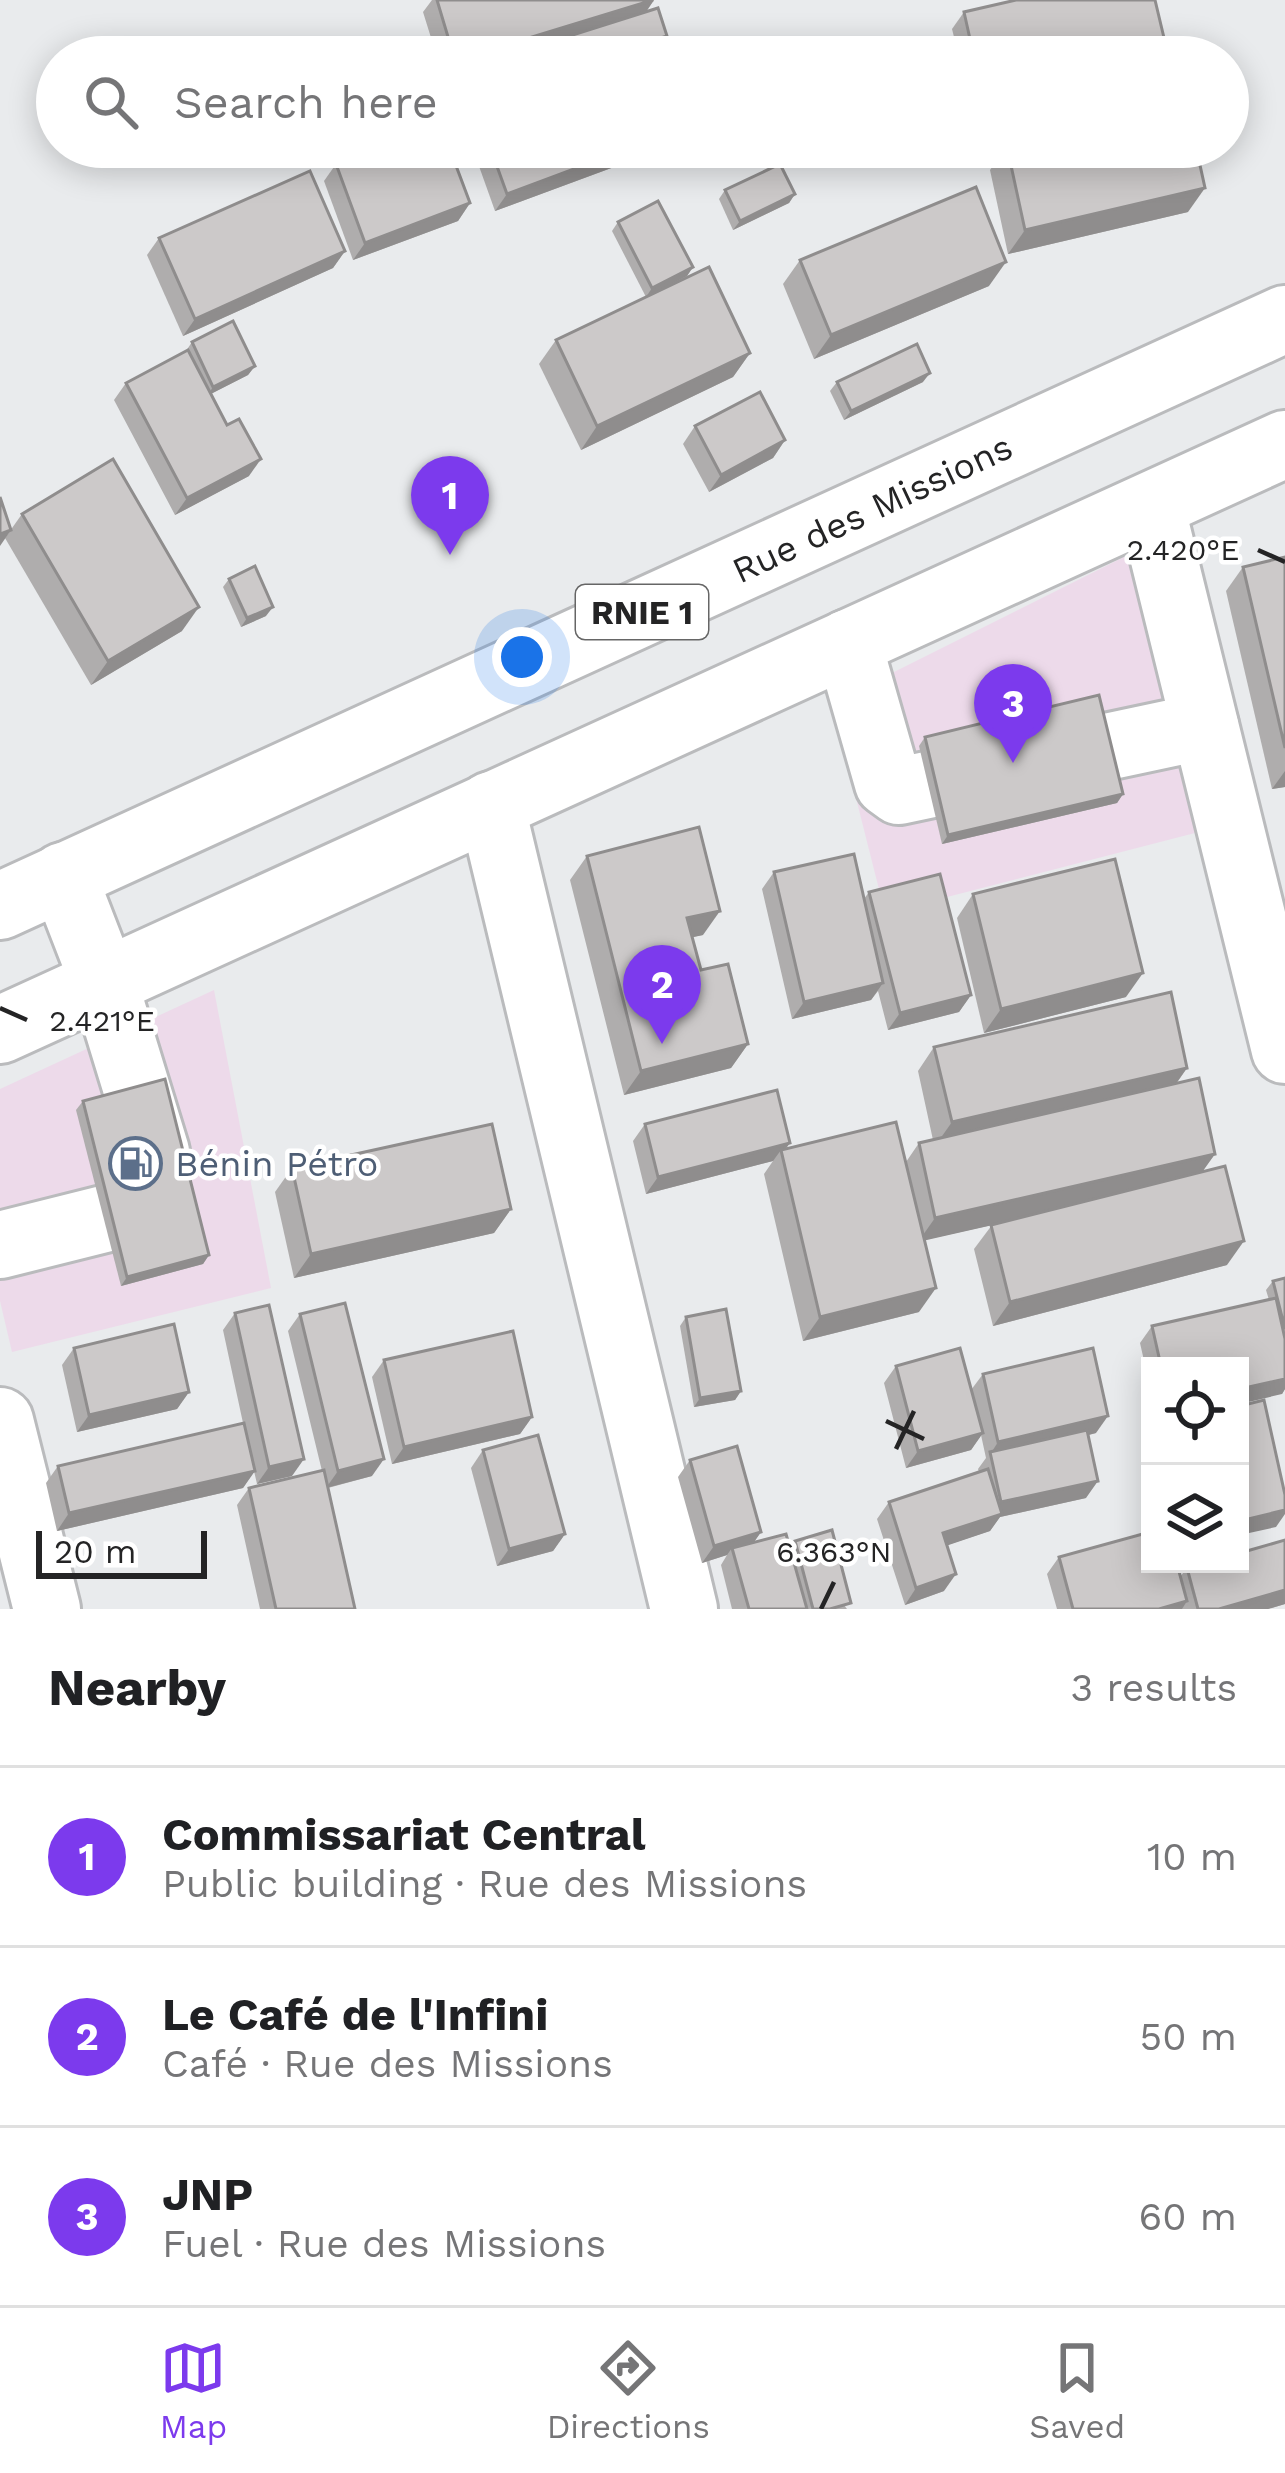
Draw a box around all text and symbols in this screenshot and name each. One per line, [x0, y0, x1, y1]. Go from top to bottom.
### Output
search box [36, 36, 1249, 168]
icon: search [78, 69, 144, 135]
text: Search here [174, 76, 438, 129]
street label: Rue des Missions [726, 426, 1019, 592]
pin: 1 [411, 456, 489, 555]
text: 2.420°E [1127, 532, 1239, 567]
road number: RNIE 1 [576, 585, 708, 639]
your location [492, 627, 552, 687]
pin: 3 [974, 664, 1052, 763]
pin: 2 [623, 945, 701, 1044]
text: 2.421°E [49, 1003, 155, 1038]
fuel station icon: Bénin Pétro [108, 1135, 164, 1191]
place label: Bénin Pétro [175, 1143, 378, 1185]
map controls [1141, 1357, 1249, 1573]
button: locate [1141, 1357, 1249, 1465]
button: layers [1141, 1465, 1249, 1573]
scale bar [36, 1525, 207, 1578]
text: 20 m [54, 1532, 136, 1571]
text: 6.363°N [776, 1534, 892, 1569]
text: Nearby [48, 1658, 226, 1717]
text: 3 results [1071, 1665, 1237, 1710]
text: Commissariat Central [162, 1808, 646, 1861]
text: 1 [79, 1834, 95, 1879]
text: 10 m [1147, 1834, 1237, 1879]
text: Public building · Rue des Missions [162, 1861, 807, 1906]
text: Le Café de l'Infini [162, 1988, 548, 2041]
text: 2 [75, 2014, 99, 2059]
text: 50 m [1140, 2014, 1237, 2059]
text: Café · Rue des Missions [162, 2041, 613, 2086]
text: JNP [162, 2168, 253, 2221]
text: 3 [75, 2194, 99, 2239]
text: 60 m [1139, 2194, 1237, 2239]
text: Fuel · Rue des Missions [162, 2221, 606, 2266]
tab: Map [160, 2335, 227, 2446]
tab: Directions [547, 2335, 710, 2446]
tab: Saved [1029, 2335, 1125, 2446]

